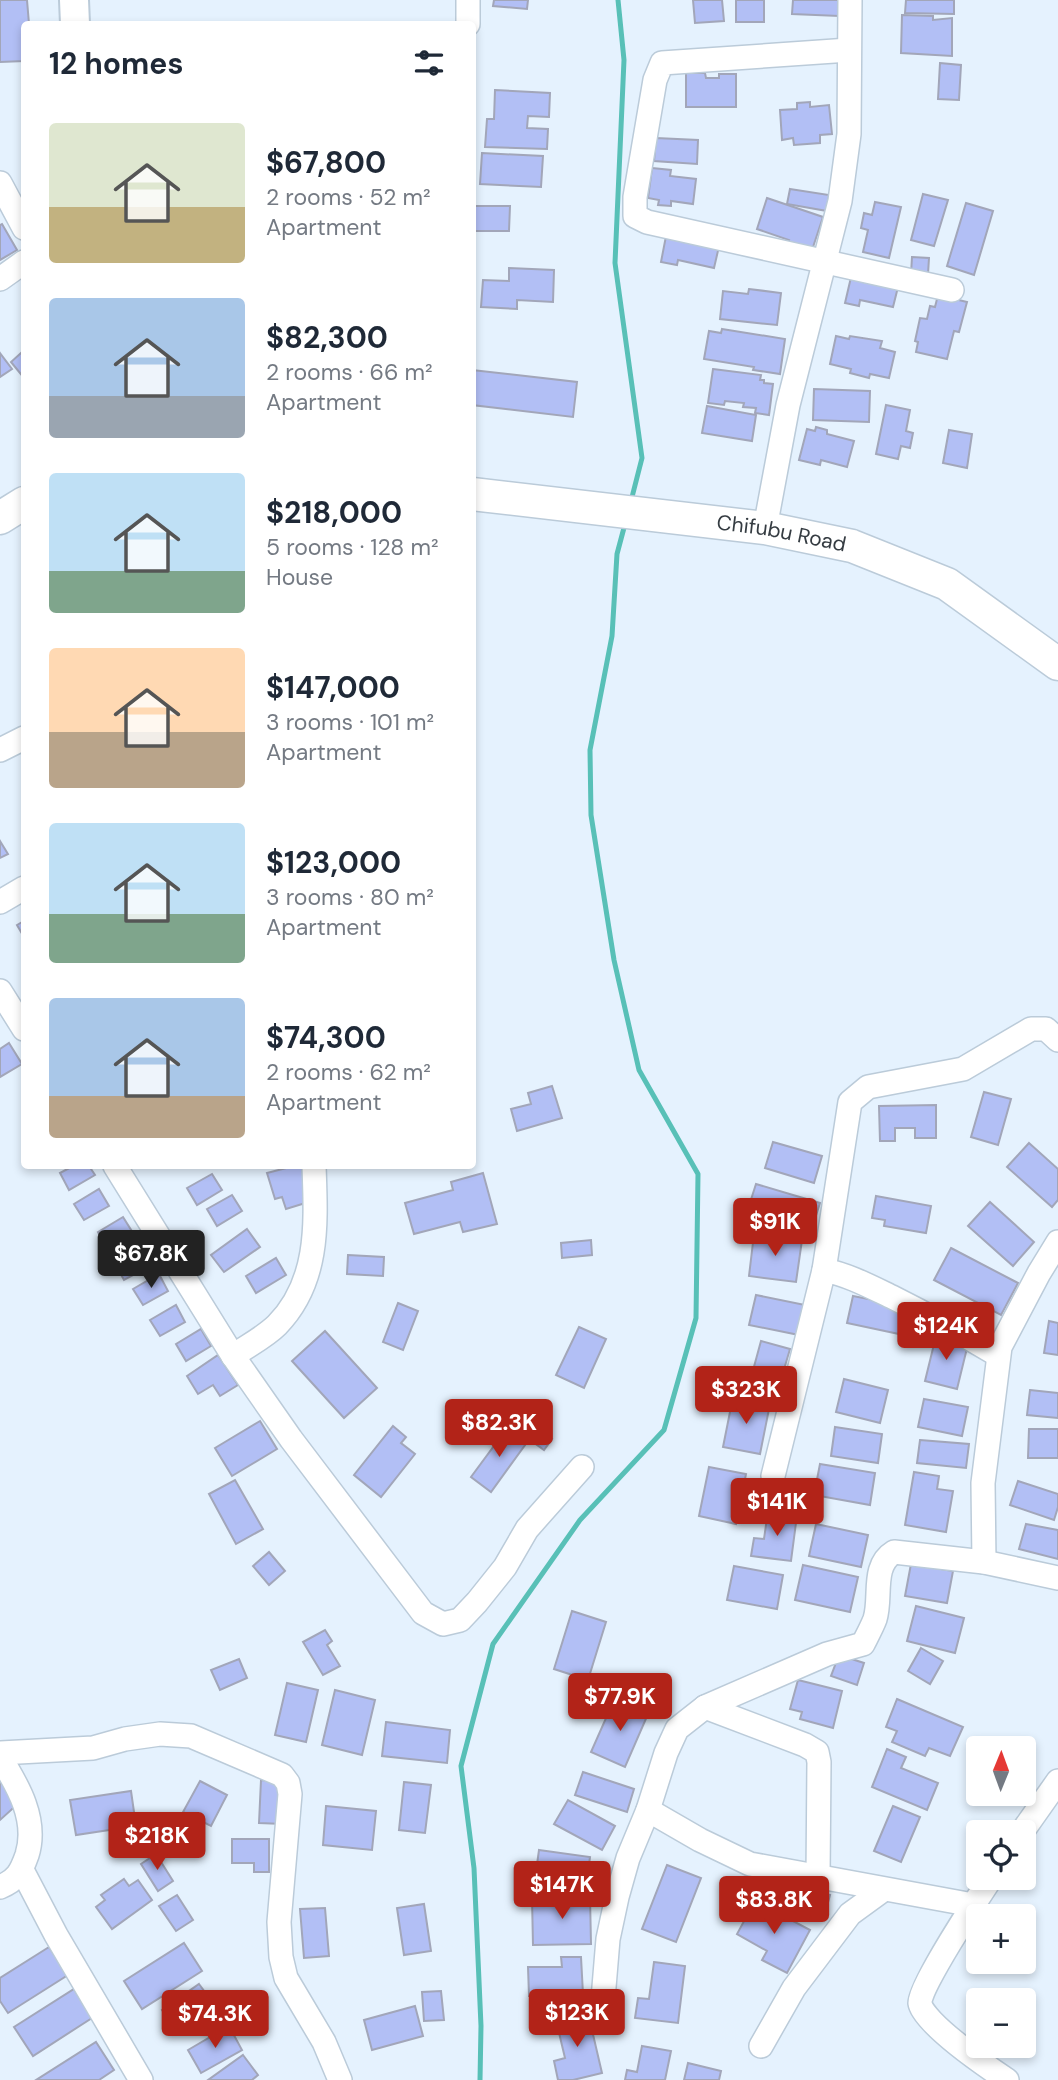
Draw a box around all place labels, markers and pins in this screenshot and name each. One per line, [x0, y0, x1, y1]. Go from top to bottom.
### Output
pin: $91K [734, 1198, 816, 1258]
pin: $67.8K [94, 1230, 208, 1290]
pin: $124K [897, 1302, 995, 1362]
pin: $323K [697, 1366, 795, 1426]
pin: $82.3K [442, 1400, 556, 1459]
pin: $141K [728, 1478, 826, 1538]
pin: $77.9K [563, 1674, 677, 1733]
pin: $218K [108, 1812, 206, 1872]
pin: $147K [513, 1862, 611, 1921]
pin: $83.8K [717, 1876, 831, 1936]
pin: $74.3K [158, 1990, 272, 2050]
pin: $123K [528, 1990, 626, 2049]

